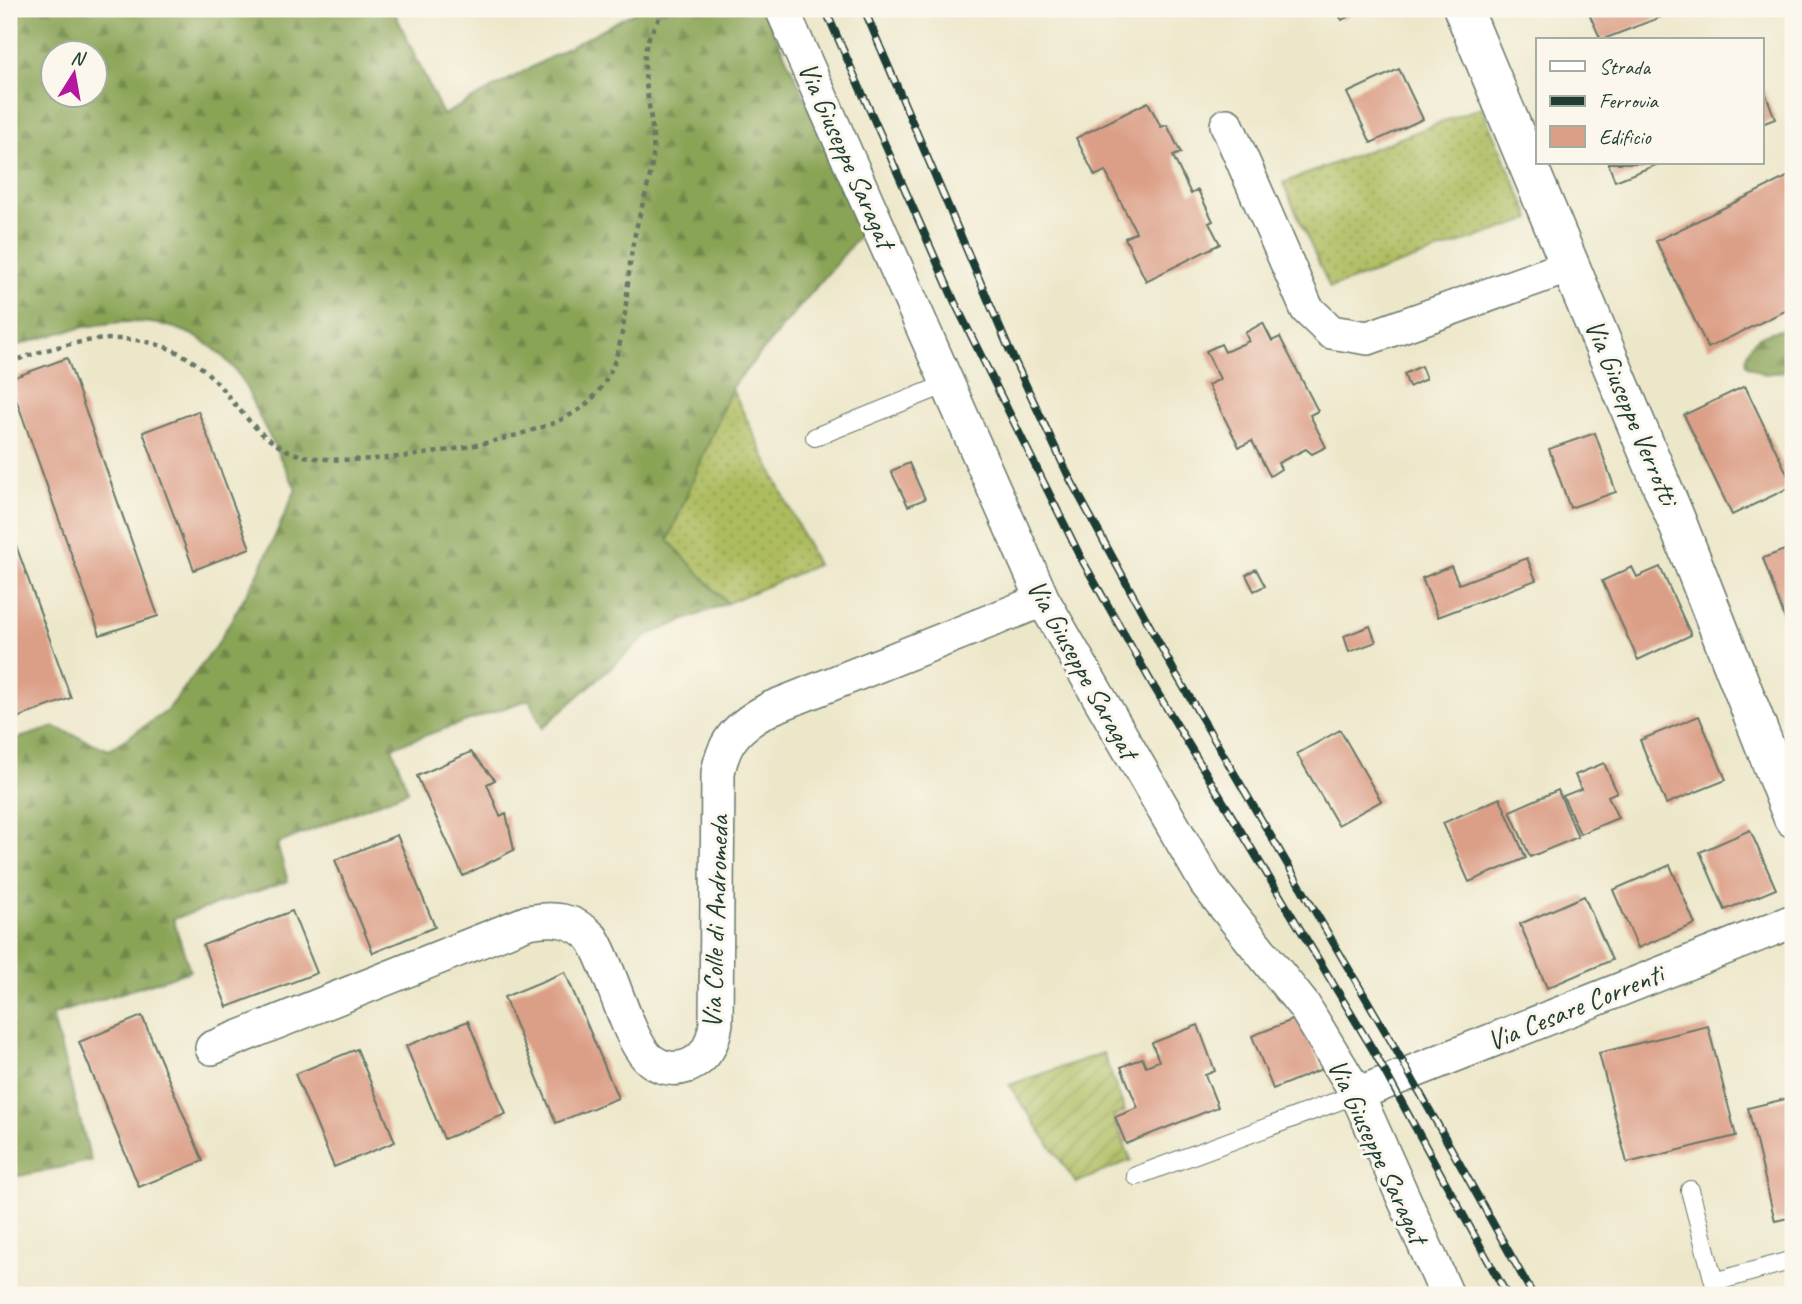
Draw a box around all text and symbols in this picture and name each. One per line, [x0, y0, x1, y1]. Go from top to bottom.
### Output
north arrow [38, 38, 108, 108]
legend [1536, 38, 1764, 164]
text: N [69, 45, 88, 72]
text: Strada [1599, 54, 1652, 80]
street label: Via Giuseppe Saragat [790, 57, 905, 257]
text: Ferrovia [1599, 88, 1659, 114]
text: Edificio [1599, 124, 1652, 150]
street label: Via Giuseppe Verrotti [1577, 314, 1688, 513]
street label: Via Giuseppe Saragat [1019, 573, 1149, 768]
street label: Via Colle di Andromeda [694, 813, 736, 1029]
street label: Via Cesare Correnti [1482, 954, 1672, 1058]
street label: Via Giuseppe Saragat [1320, 1053, 1438, 1252]

